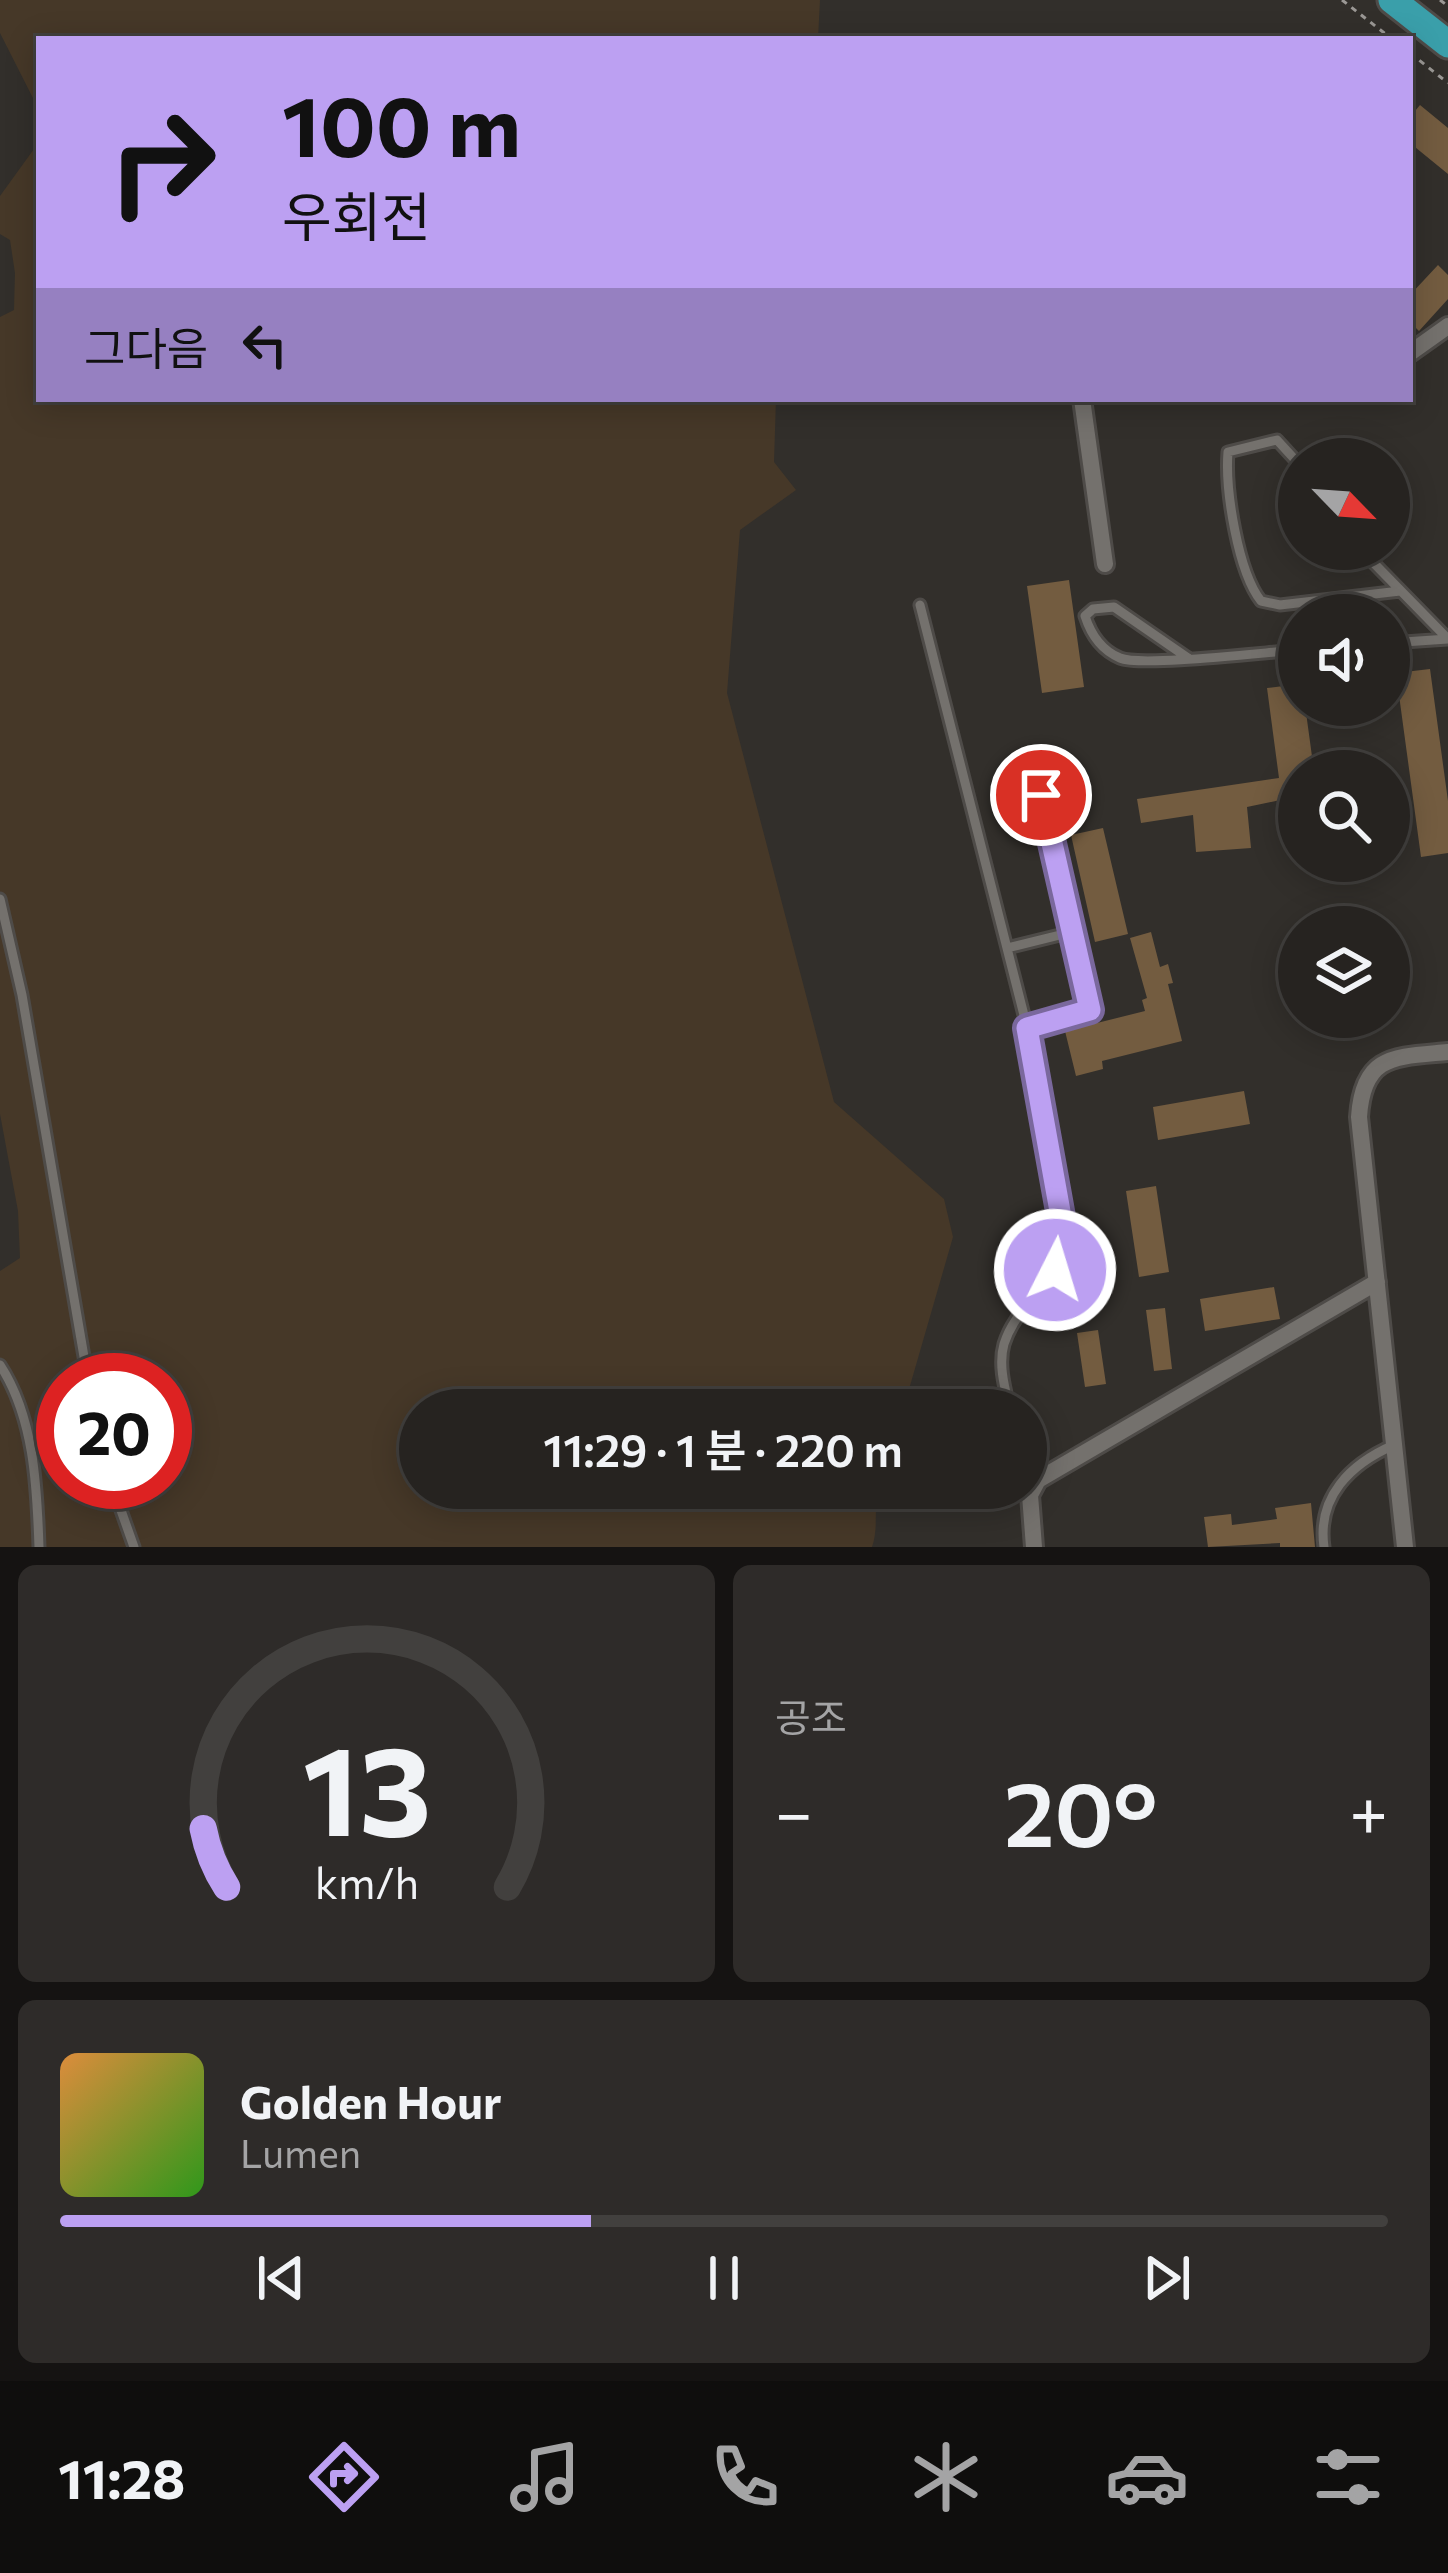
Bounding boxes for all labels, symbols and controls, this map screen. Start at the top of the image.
text: 100 m [282,72,521,174]
icon: right [84,84,240,240]
text: 우회전 [282,182,431,248]
icon: left [232,312,298,378]
text: 그다음 [84,319,208,374]
north arrow [1278,438,1410,570]
map controls [1278,438,1410,1038]
button: sound [1278,594,1410,726]
pin [990,744,1092,846]
button: search [1278,750,1410,882]
icon: arrive [1008,762,1074,828]
button: layers [1278,906,1410,1038]
position arrow [992,1207,1118,1333]
speed limit sign: 20 [36,1353,192,1509]
text: 11:29 · 1 분 · 220 m [543,1421,903,1476]
text: 공조 [775,1692,847,1740]
text: 13 [302,1709,431,1862]
text: 20° [1004,1755,1158,1866]
text: − [775,1770,813,1851]
text: + [1349,1770,1388,1851]
text: km/h [314,1854,419,1907]
text: Golden Hour [240,2073,501,2128]
text: Lumen [240,2128,361,2176]
icon: previous [248,2245,314,2311]
icon: pause [691,2245,757,2311]
icon: next [1134,2245,1200,2311]
icon: directions [302,2435,386,2519]
icon: music [503,2435,587,2519]
icon: phone [703,2435,787,2519]
icon: climate [904,2435,988,2519]
icon: car [1105,2435,1189,2519]
icon: filters [1306,2435,1390,2519]
text: 11:28 [58,2444,185,2510]

